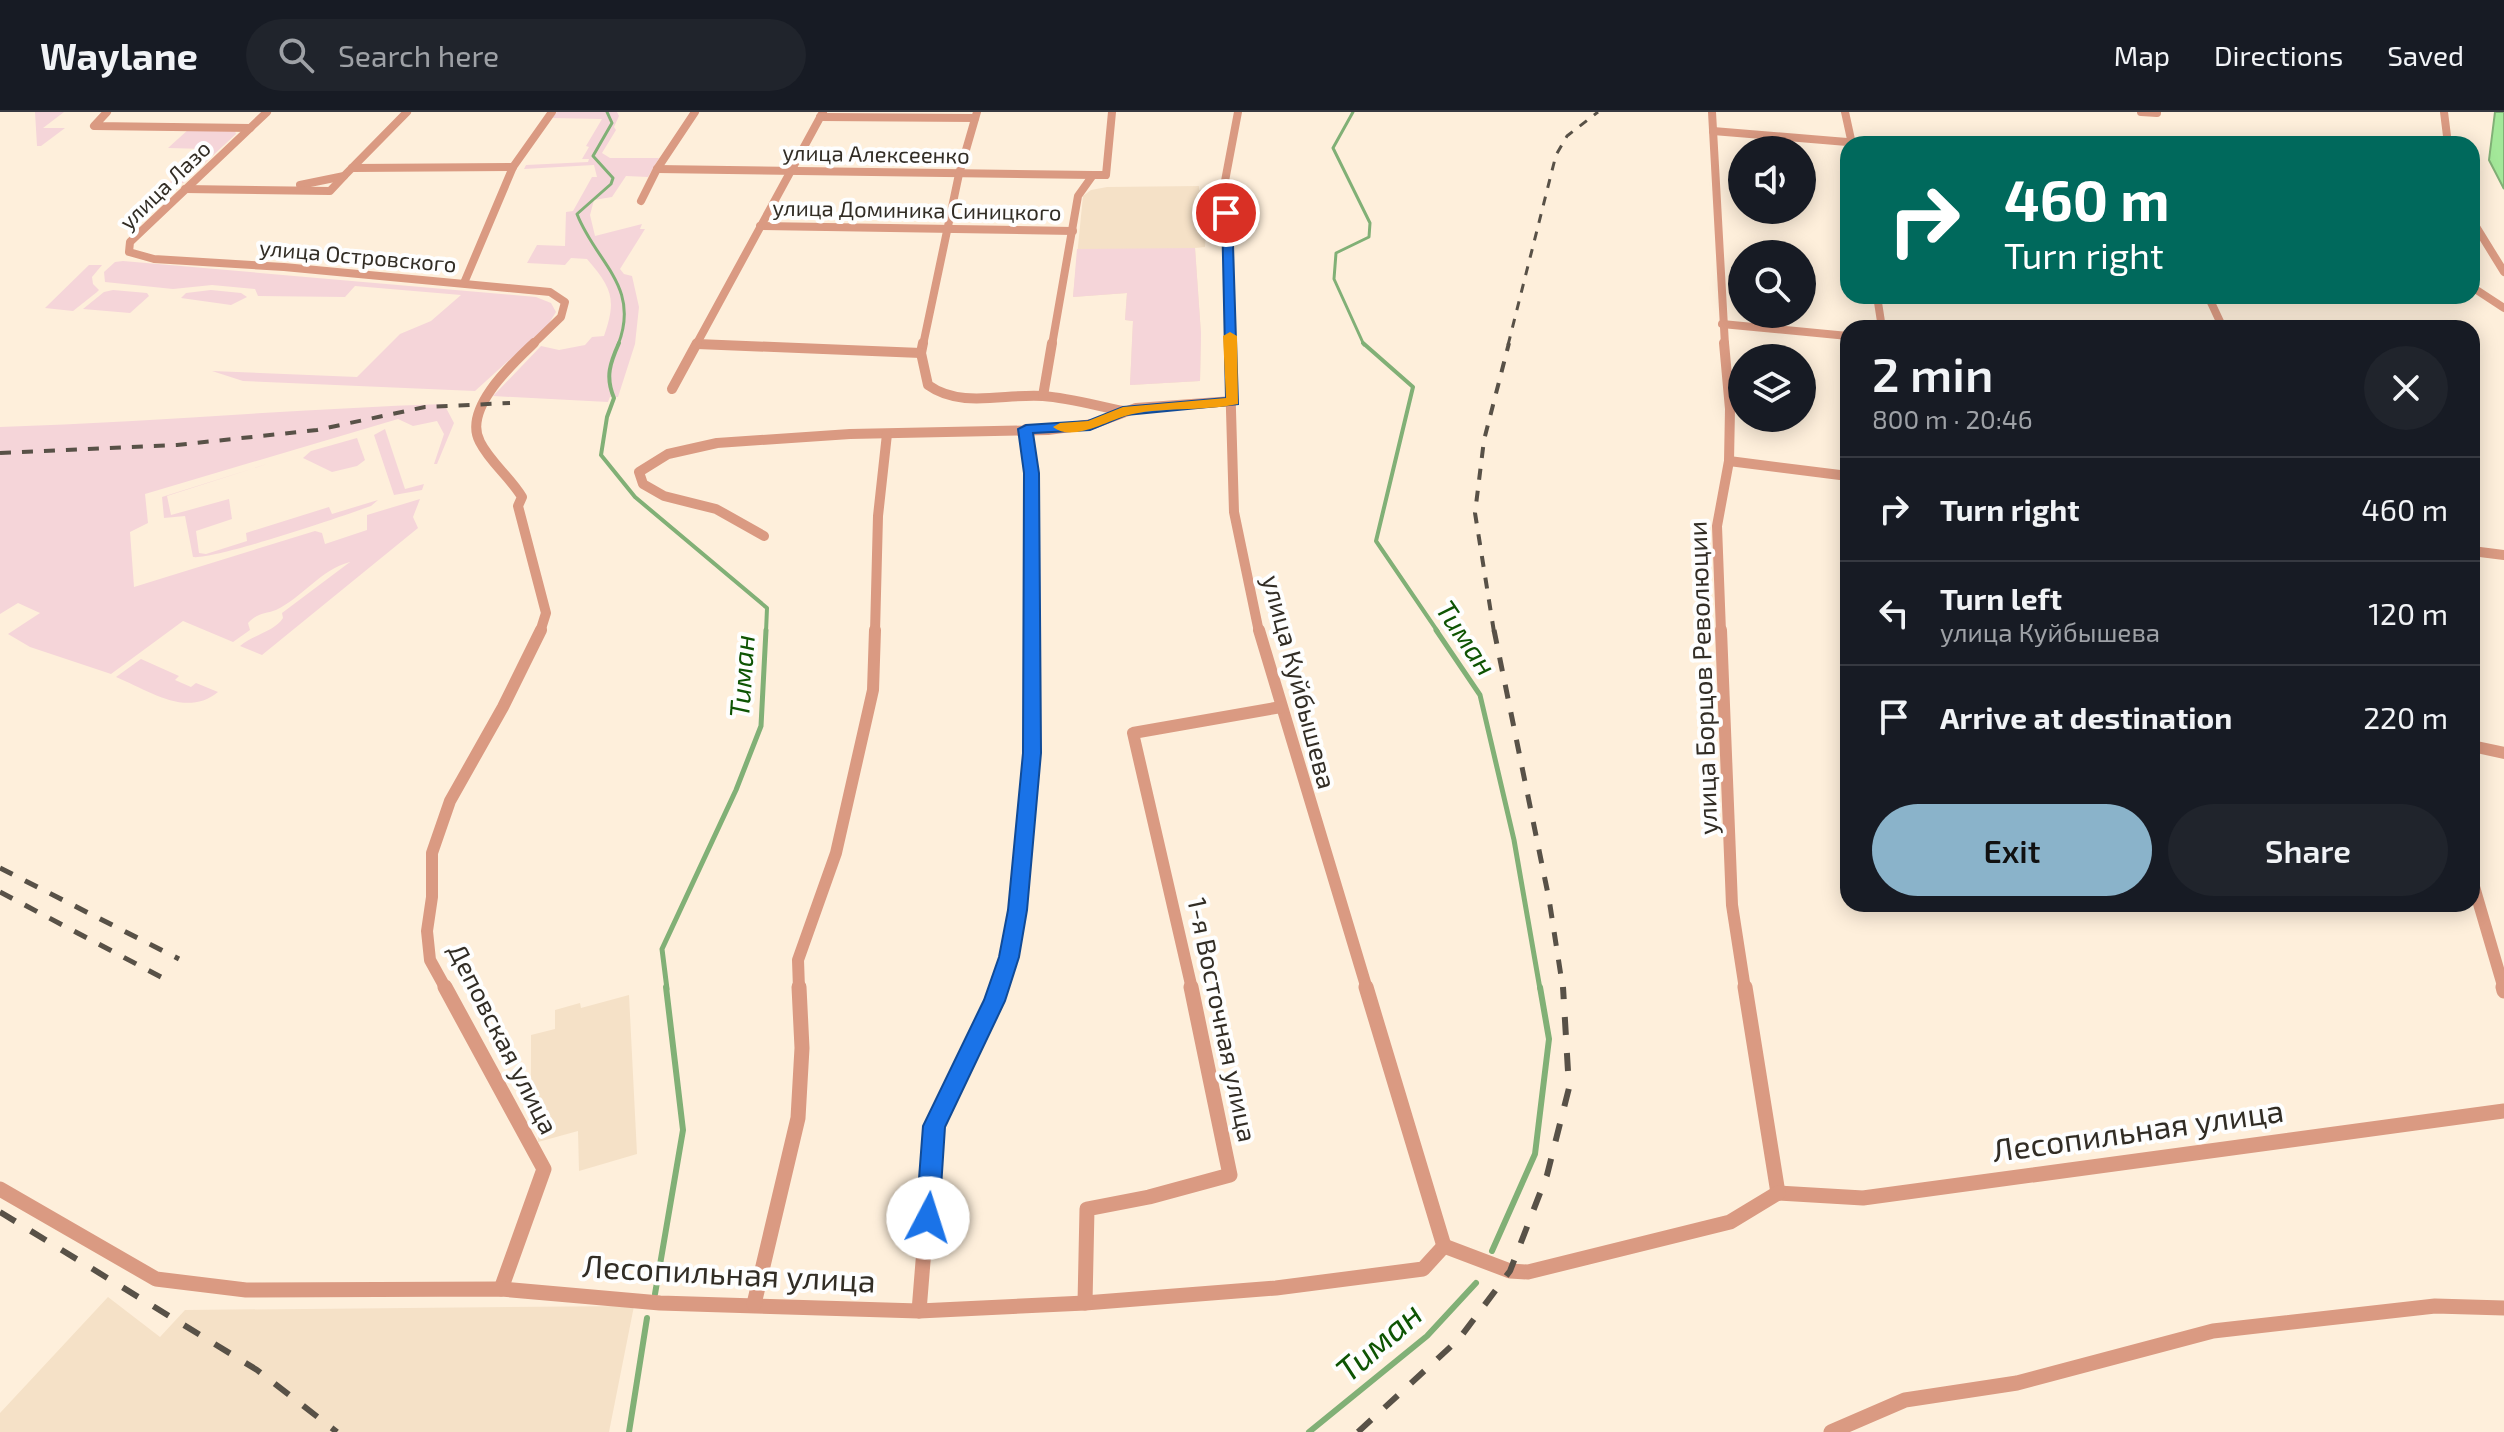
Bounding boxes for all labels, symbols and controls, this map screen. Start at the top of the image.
search box [246,19,806,91]
text: Waylane [40,32,198,78]
icon: search [274,33,318,77]
text: Search here [338,37,499,73]
text: Map [2114,38,2170,72]
text: Directions [2214,38,2343,72]
text: Saved [2387,38,2464,72]
street label: улица Лазо [113,135,216,235]
map controls [1728,136,1816,432]
button: sound [1728,136,1816,224]
street label: улица Алексеенко [782,138,970,169]
text: 460 m [2004,165,2169,232]
icon: right [1872,168,1976,272]
pin [1192,179,1260,247]
icon: arrive [1204,191,1248,235]
street label: улица Доминика Синицкого [772,193,1062,226]
street label: улица Островского [258,233,458,278]
text: Turn right [2004,233,2164,276]
button: search [1728,240,1816,328]
button: layers [1728,344,1816,432]
text: 2 min [1872,344,1993,402]
button: close [2364,346,2448,430]
text: 800 m · 20:46 [1872,403,2033,434]
icon: right [1872,487,1916,531]
text: Turn right [1940,491,2080,527]
text: 460 m [2361,491,2448,527]
street label: улица Борцов Революции [1681,521,1723,835]
street label: улица Куйбышева [1256,571,1344,792]
text: Turn left [1940,580,2062,616]
icon: left [1872,591,1916,635]
water label: Тиман [1429,593,1504,681]
text: 120 m [2368,595,2448,631]
text: улица Куйбышева [1940,616,2160,647]
water label: Тиман [721,633,761,719]
icon: arrive [1872,695,1916,739]
text: Arrive at destination [1940,699,2232,735]
text: 220 m [2363,699,2448,735]
button: Exit [1872,804,2152,896]
button: Share [2168,804,2448,896]
street label: 1-я Восточная улица [1181,895,1265,1145]
street label: Деповская улица [442,938,566,1139]
street label: Лесопильная улица [1990,1090,2286,1169]
position arrow [886,1176,970,1260]
street label: Лесопильная улица [581,1245,877,1300]
water label: Тиман [1326,1292,1430,1389]

